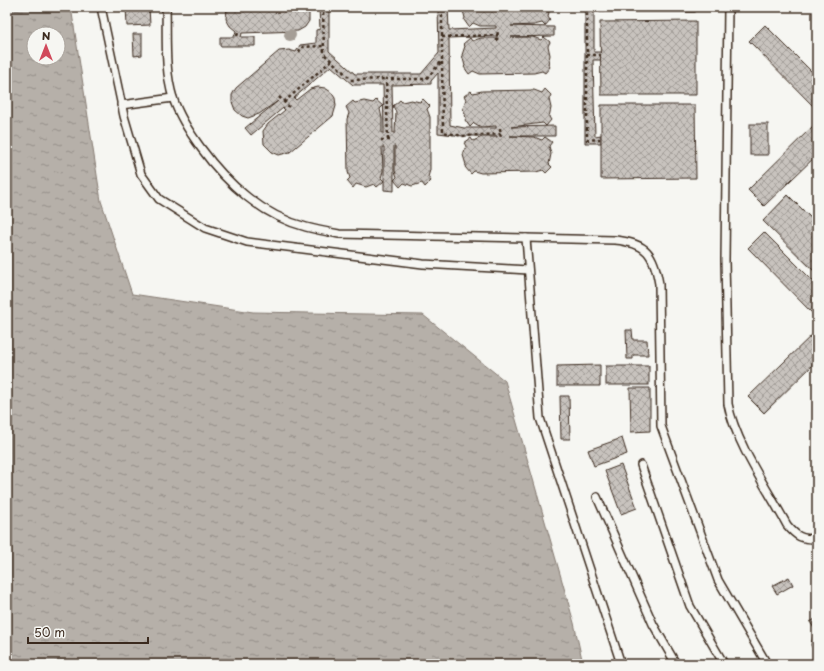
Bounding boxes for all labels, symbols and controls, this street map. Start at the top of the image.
north arrow [26,26,66,66]
text: N [42,27,51,44]
scale bar [28,619,148,645]
text: 50 m [34,623,65,641]

